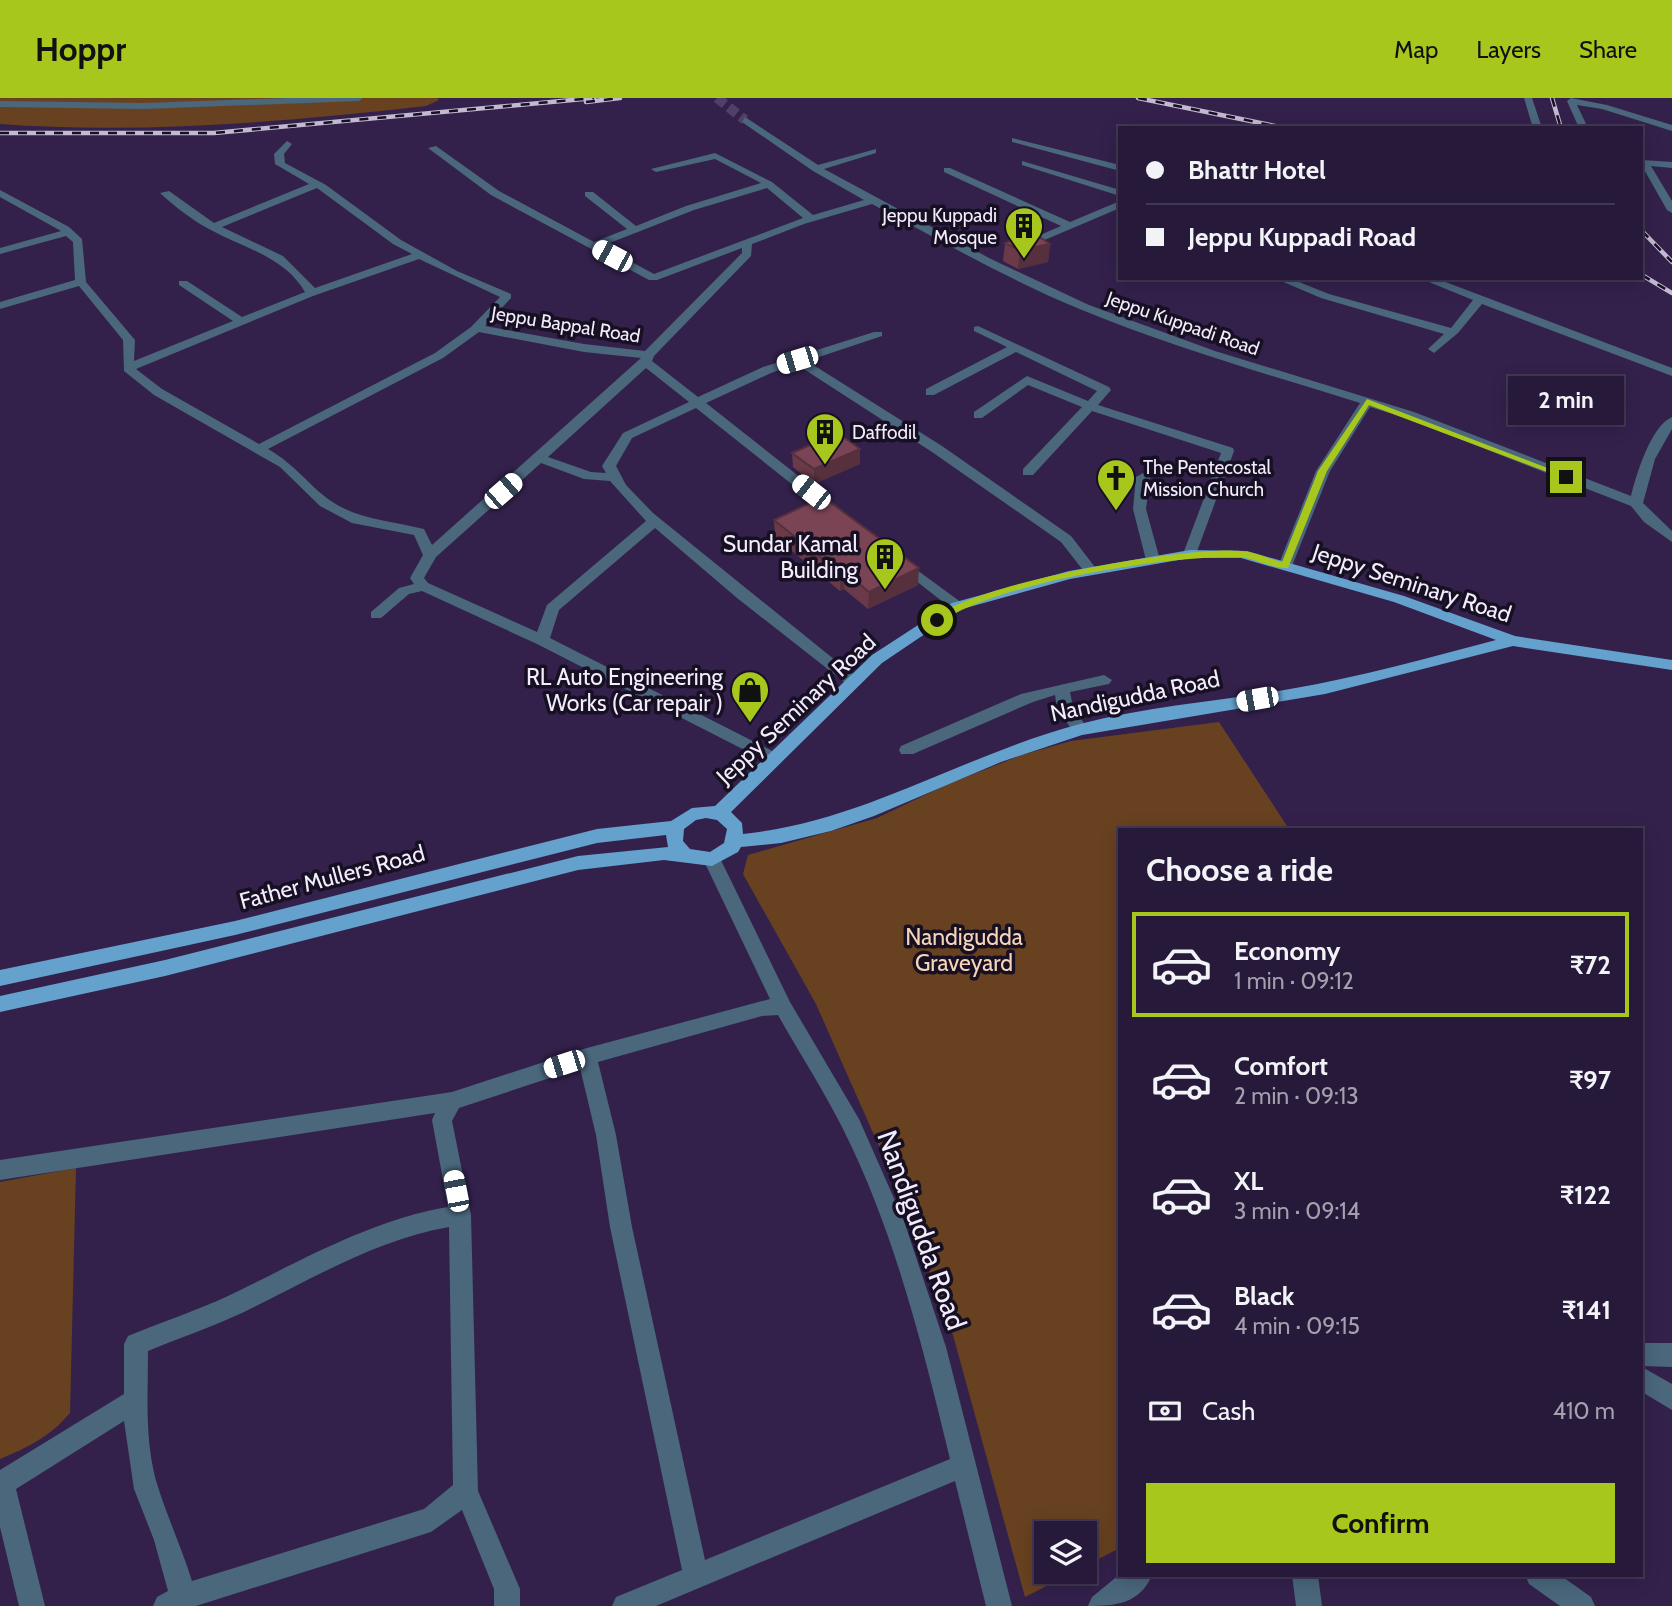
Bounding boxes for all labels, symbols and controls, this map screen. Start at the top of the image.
text: Hoppr [35,29,126,69]
text: Map [1394,35,1438,64]
text: Layers [1476,35,1541,64]
text: Share [1579,35,1637,64]
text: Bhattr Hotel [1188,154,1326,186]
place label: Jeppu Kuppadi Mosque [881,204,997,249]
building icon: Jeppu Kuppadi Mosque [1003,205,1045,260]
text: Jeppu Kuppadi Road [1188,221,1416,253]
car [589,237,636,275]
street label: Jeppu Kuppadi Road [1102,286,1262,360]
street label: Jeppu Bappal Road [489,301,642,348]
car [774,344,821,376]
callout: 2 min [1508,376,1624,424]
text: 2 min [1538,386,1594,414]
building icon: Daffodil [804,411,846,466]
place label: Daffodil [852,421,917,444]
place label: The Pentecostal Mission Church [1143,456,1272,501]
church icon: The Pentecostal Mission Church [1095,457,1137,512]
route end [1550,461,1582,493]
car [481,469,526,513]
car [788,471,835,513]
place label: Sundar Kamal Building [723,530,859,584]
building icon: Sundar Kamal Building [864,536,906,591]
street label: Jeppy Seminary Road [1308,537,1515,628]
route start [921,604,953,636]
street label: Jeppy Seminary Road [710,628,881,791]
place label: RL Auto Engineering Works (Car repair ) [526,663,724,717]
street label: Nandigudda Road [1048,664,1222,728]
shop icon: RL Auto Engineering Works (Car repair ) [729,669,771,724]
car [1235,685,1280,713]
street label: Father Mullers Road [236,839,428,915]
text: Choose a ride [1146,850,1333,889]
park label: Nandigudda Graveyard [905,923,1023,977]
icon: car [1150,933,1213,996]
text: Economy [1234,935,1340,967]
text: ₹72 [1570,949,1611,981]
text: 1 min · 09:12 [1234,967,1354,995]
car [541,1048,588,1080]
icon: car [1150,1048,1213,1111]
text: Comfort [1234,1050,1328,1082]
text: ₹97 [1569,1064,1611,1096]
text: 2 min · 09:13 [1234,1082,1359,1110]
street label: Nandigudda Road [870,1125,974,1335]
icon: car [1150,1163,1213,1226]
text: XL [1234,1165,1263,1197]
car [442,1168,471,1214]
text: ₹122 [1560,1179,1611,1211]
text: 3 min · 09:14 [1234,1197,1360,1225]
icon: car [1150,1278,1213,1341]
text: Black [1234,1280,1294,1312]
text: ₹141 [1562,1294,1611,1326]
text: 4 min · 09:15 [1234,1312,1360,1340]
icon: cash [1146,1392,1184,1430]
text: Cash [1202,1395,1255,1427]
text: 410 m [1553,1397,1615,1425]
button: Confirm [1146,1483,1615,1563]
map controls [1034,1521,1097,1584]
button: layers [1034,1521,1097,1584]

